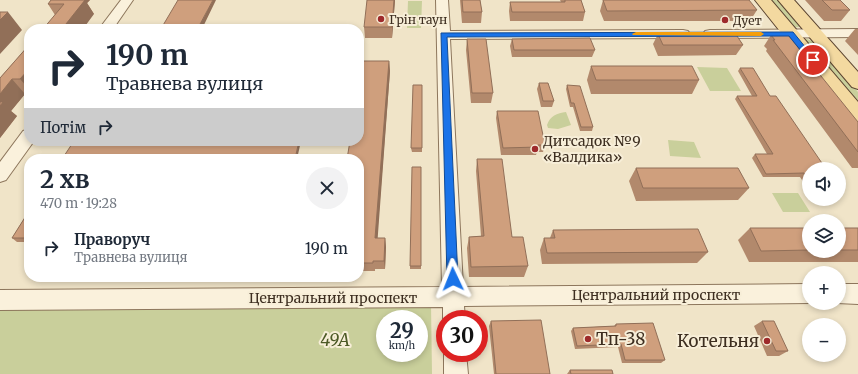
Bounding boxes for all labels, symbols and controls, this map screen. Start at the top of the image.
place label: Грін таун [389,12,447,27]
place label: Дует [733,13,762,28]
marker: Грін таун [376,14,386,24]
marker: Дует [720,15,730,25]
text: 190 m [106,37,188,73]
icon: right [40,40,92,92]
pin [796,43,830,77]
icon: arrive [802,49,824,71]
text: Травнева вулиця [106,72,263,95]
icon: right [94,116,116,138]
text: Потім [40,118,86,137]
place label: Дитсадок №9 «Валдика» [543,132,641,166]
marker: Дитсадок №9 «Валдика» [530,144,540,154]
map controls [802,162,846,362]
button: sound [802,162,846,206]
text: 2 хв [40,164,89,195]
button: close [306,167,348,209]
text: 470 m · 19:28 [40,195,117,212]
button: layers [802,214,846,258]
text: Праворуч [74,230,150,249]
icon: right [40,237,62,259]
text: 190 m [305,239,348,258]
text: Травнева вулиця [74,249,187,266]
position arrow [432,258,474,300]
button: + [802,266,846,310]
street label: Центральний проспект [572,286,741,304]
street label: Центральний проспект [249,289,418,307]
speed limit sign: 30 [436,310,488,362]
text: 29 [390,318,414,343]
button: − [802,318,846,362]
place label: Тп-38 [596,328,645,350]
park label: 49А [320,329,351,351]
place label: Котельня [677,330,759,352]
marker: Тп-38 [583,334,593,344]
marker: Котельня [762,336,772,346]
text: km/h [389,339,415,352]

